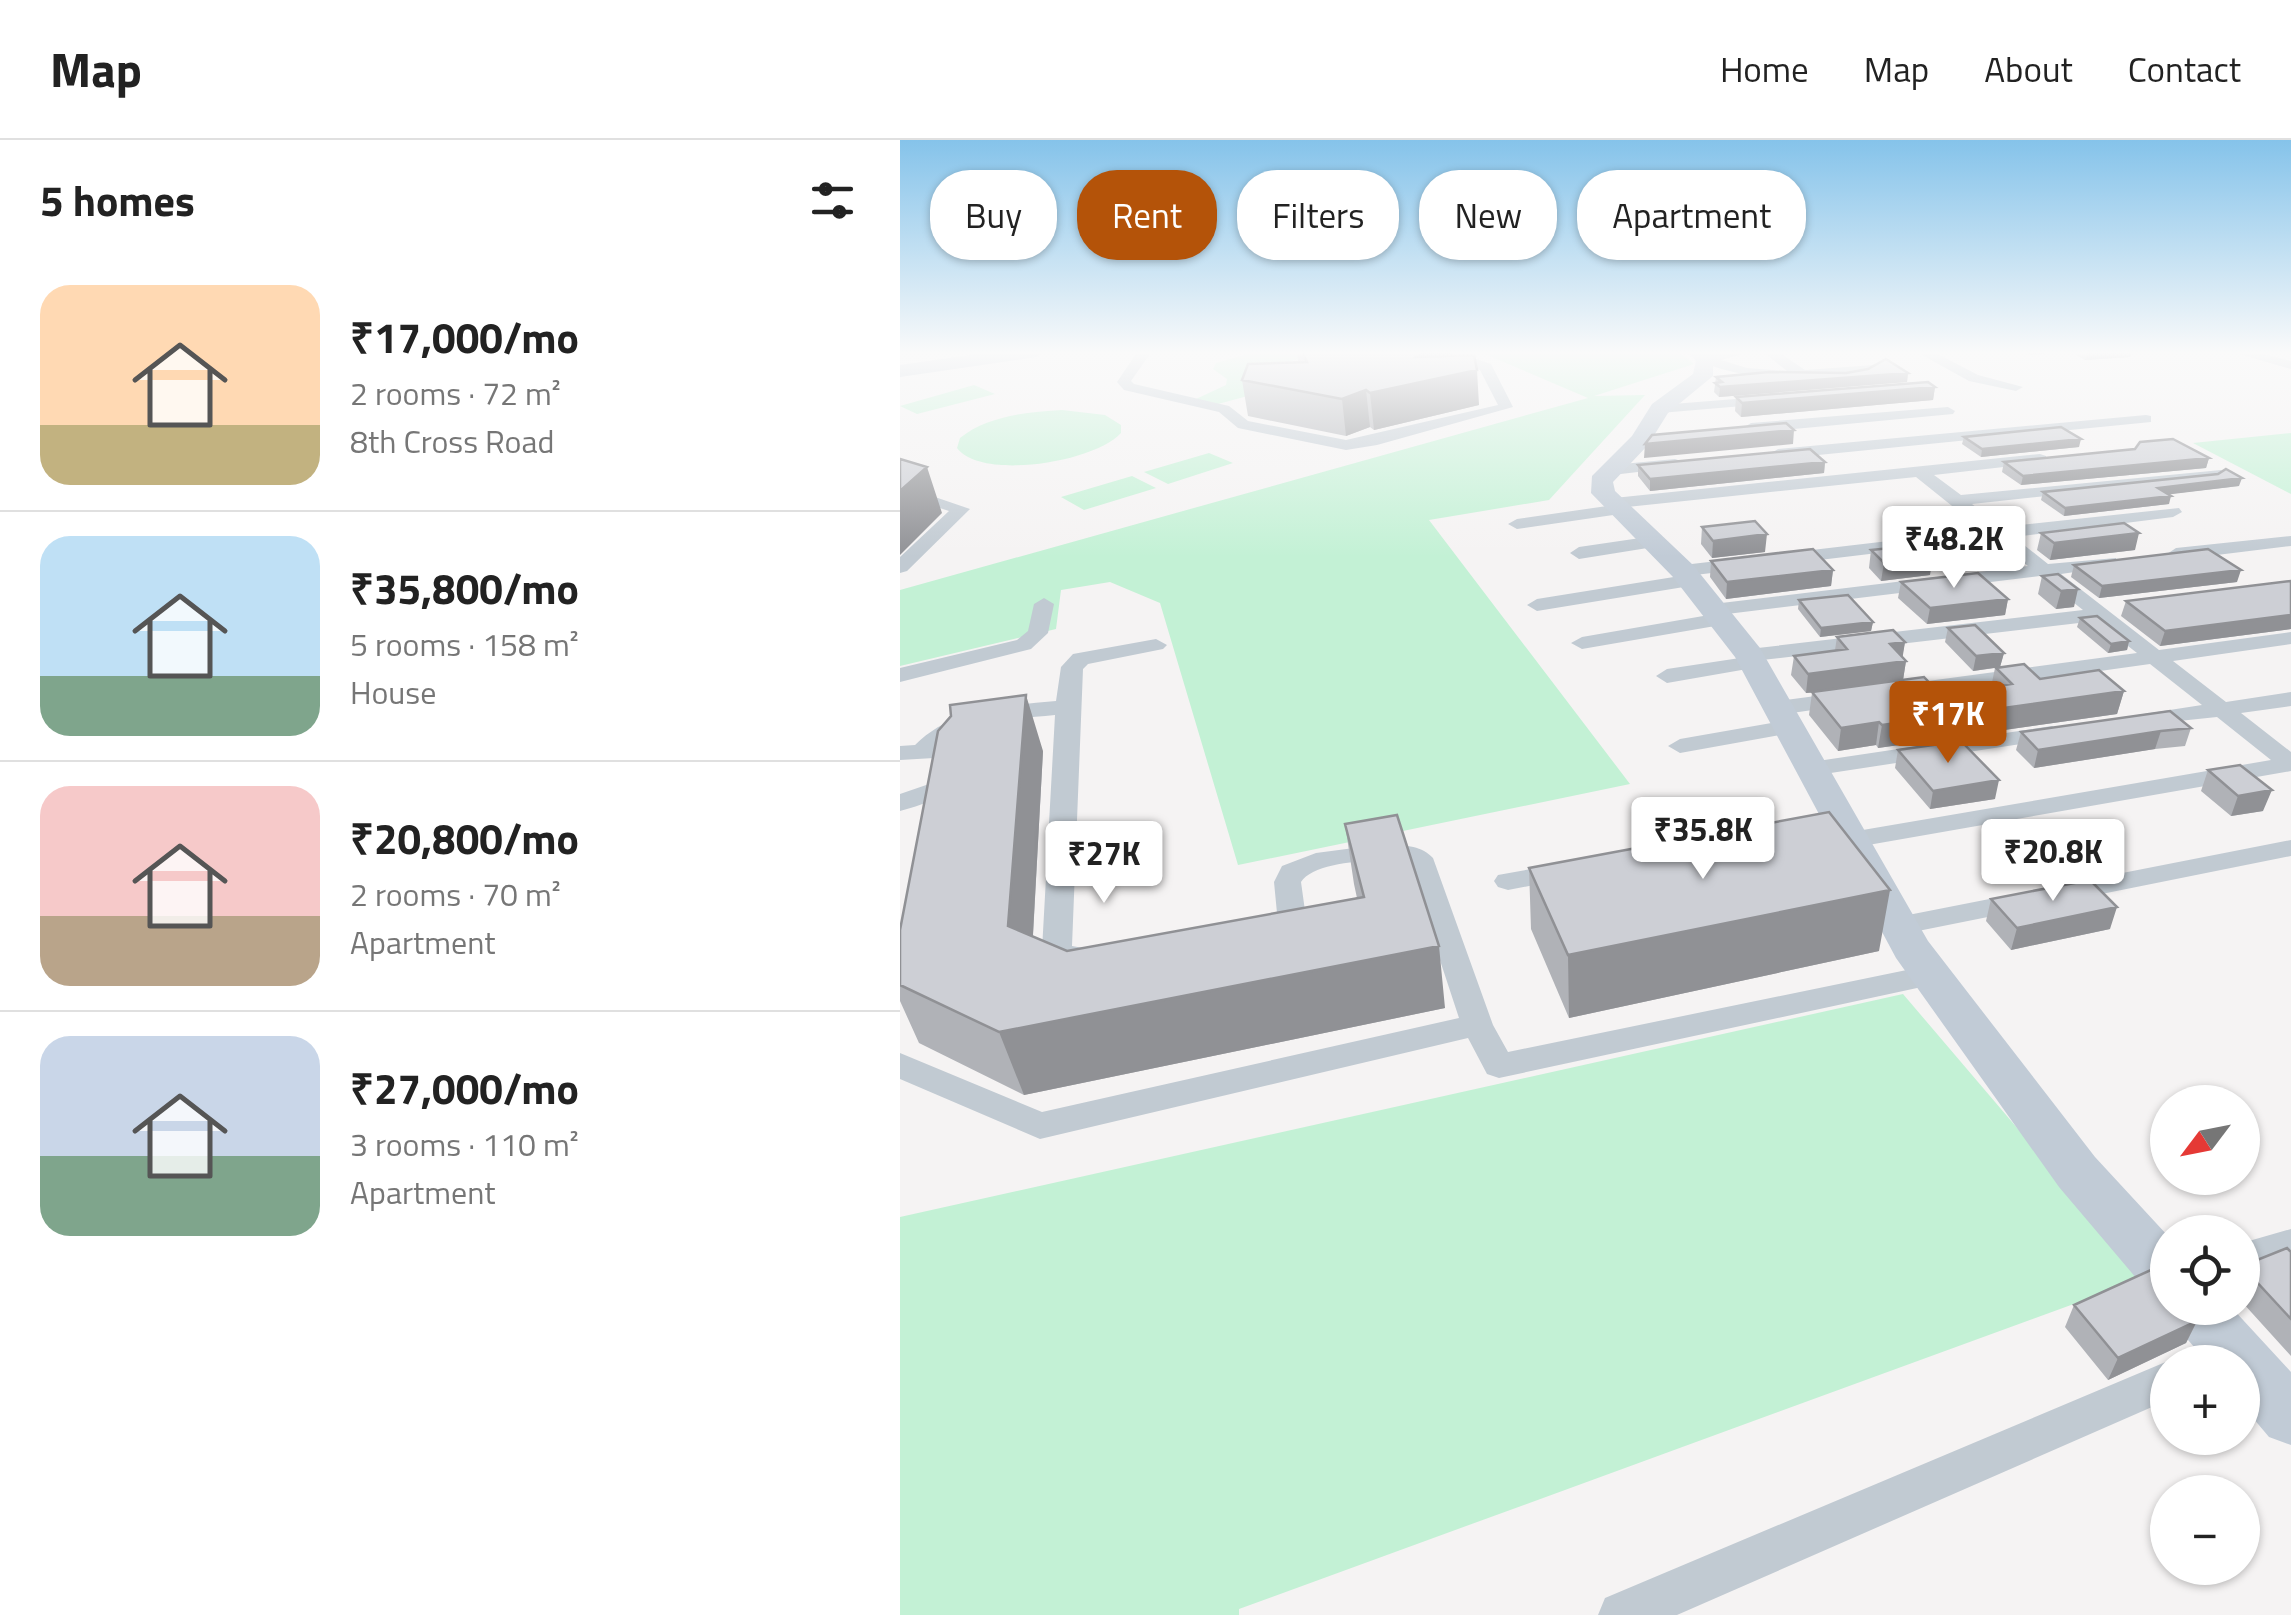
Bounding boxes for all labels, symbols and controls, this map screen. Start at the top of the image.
text: Map [50,33,142,106]
text: Home [1720,42,1809,96]
text: Map [1864,42,1929,96]
text: About [1984,42,2073,96]
text: Contact [2128,42,2241,96]
text: 5 homes [40,168,195,232]
chip: Buy [930,170,1057,260]
chip: Rent [1077,170,1217,260]
chip: Filters [1237,170,1399,260]
chip: New [1419,170,1557,260]
chip: Apartment [1577,170,1806,260]
icon: filters [805,173,860,228]
text: ₹17,000/mo [350,305,579,369]
icon: home [120,325,240,445]
text: 2 rooms · 72 m² [350,369,561,417]
text: 8th Cross Road [350,417,554,465]
pin: ₹48.2K [1873,506,2035,591]
text: ₹48.2K [1904,514,2004,562]
text: ₹35,800/mo [350,556,579,620]
icon: home [120,576,240,696]
text: 5 rooms · 158 m² [350,620,579,668]
text: House [350,668,436,716]
pin: ₹17K [1889,681,2007,766]
text: ₹17K [1911,689,1985,737]
pin: ₹35.8K [1622,797,1784,882]
text: ₹35.8K [1653,805,1753,853]
text: ₹20,800/mo [350,806,579,870]
pin: ₹20.8K [1972,819,2134,904]
pin: ₹27K [1045,821,1163,906]
icon: home [120,826,240,946]
text: ₹20.8K [2003,827,2103,875]
text: ₹27K [1067,829,1141,877]
text: 2 rooms · 70 m² [350,870,561,918]
text: Apartment [350,918,496,966]
text: ₹27,000/mo [350,1056,579,1120]
icon: home [120,1076,240,1196]
north arrow [2150,1085,2260,1195]
map controls [2150,1085,2260,1585]
text: 3 rooms · 110 m² [350,1120,579,1168]
text: Apartment [350,1168,496,1216]
button: locate [2150,1215,2260,1325]
button: + [2150,1345,2260,1455]
button: − [2150,1475,2260,1585]

